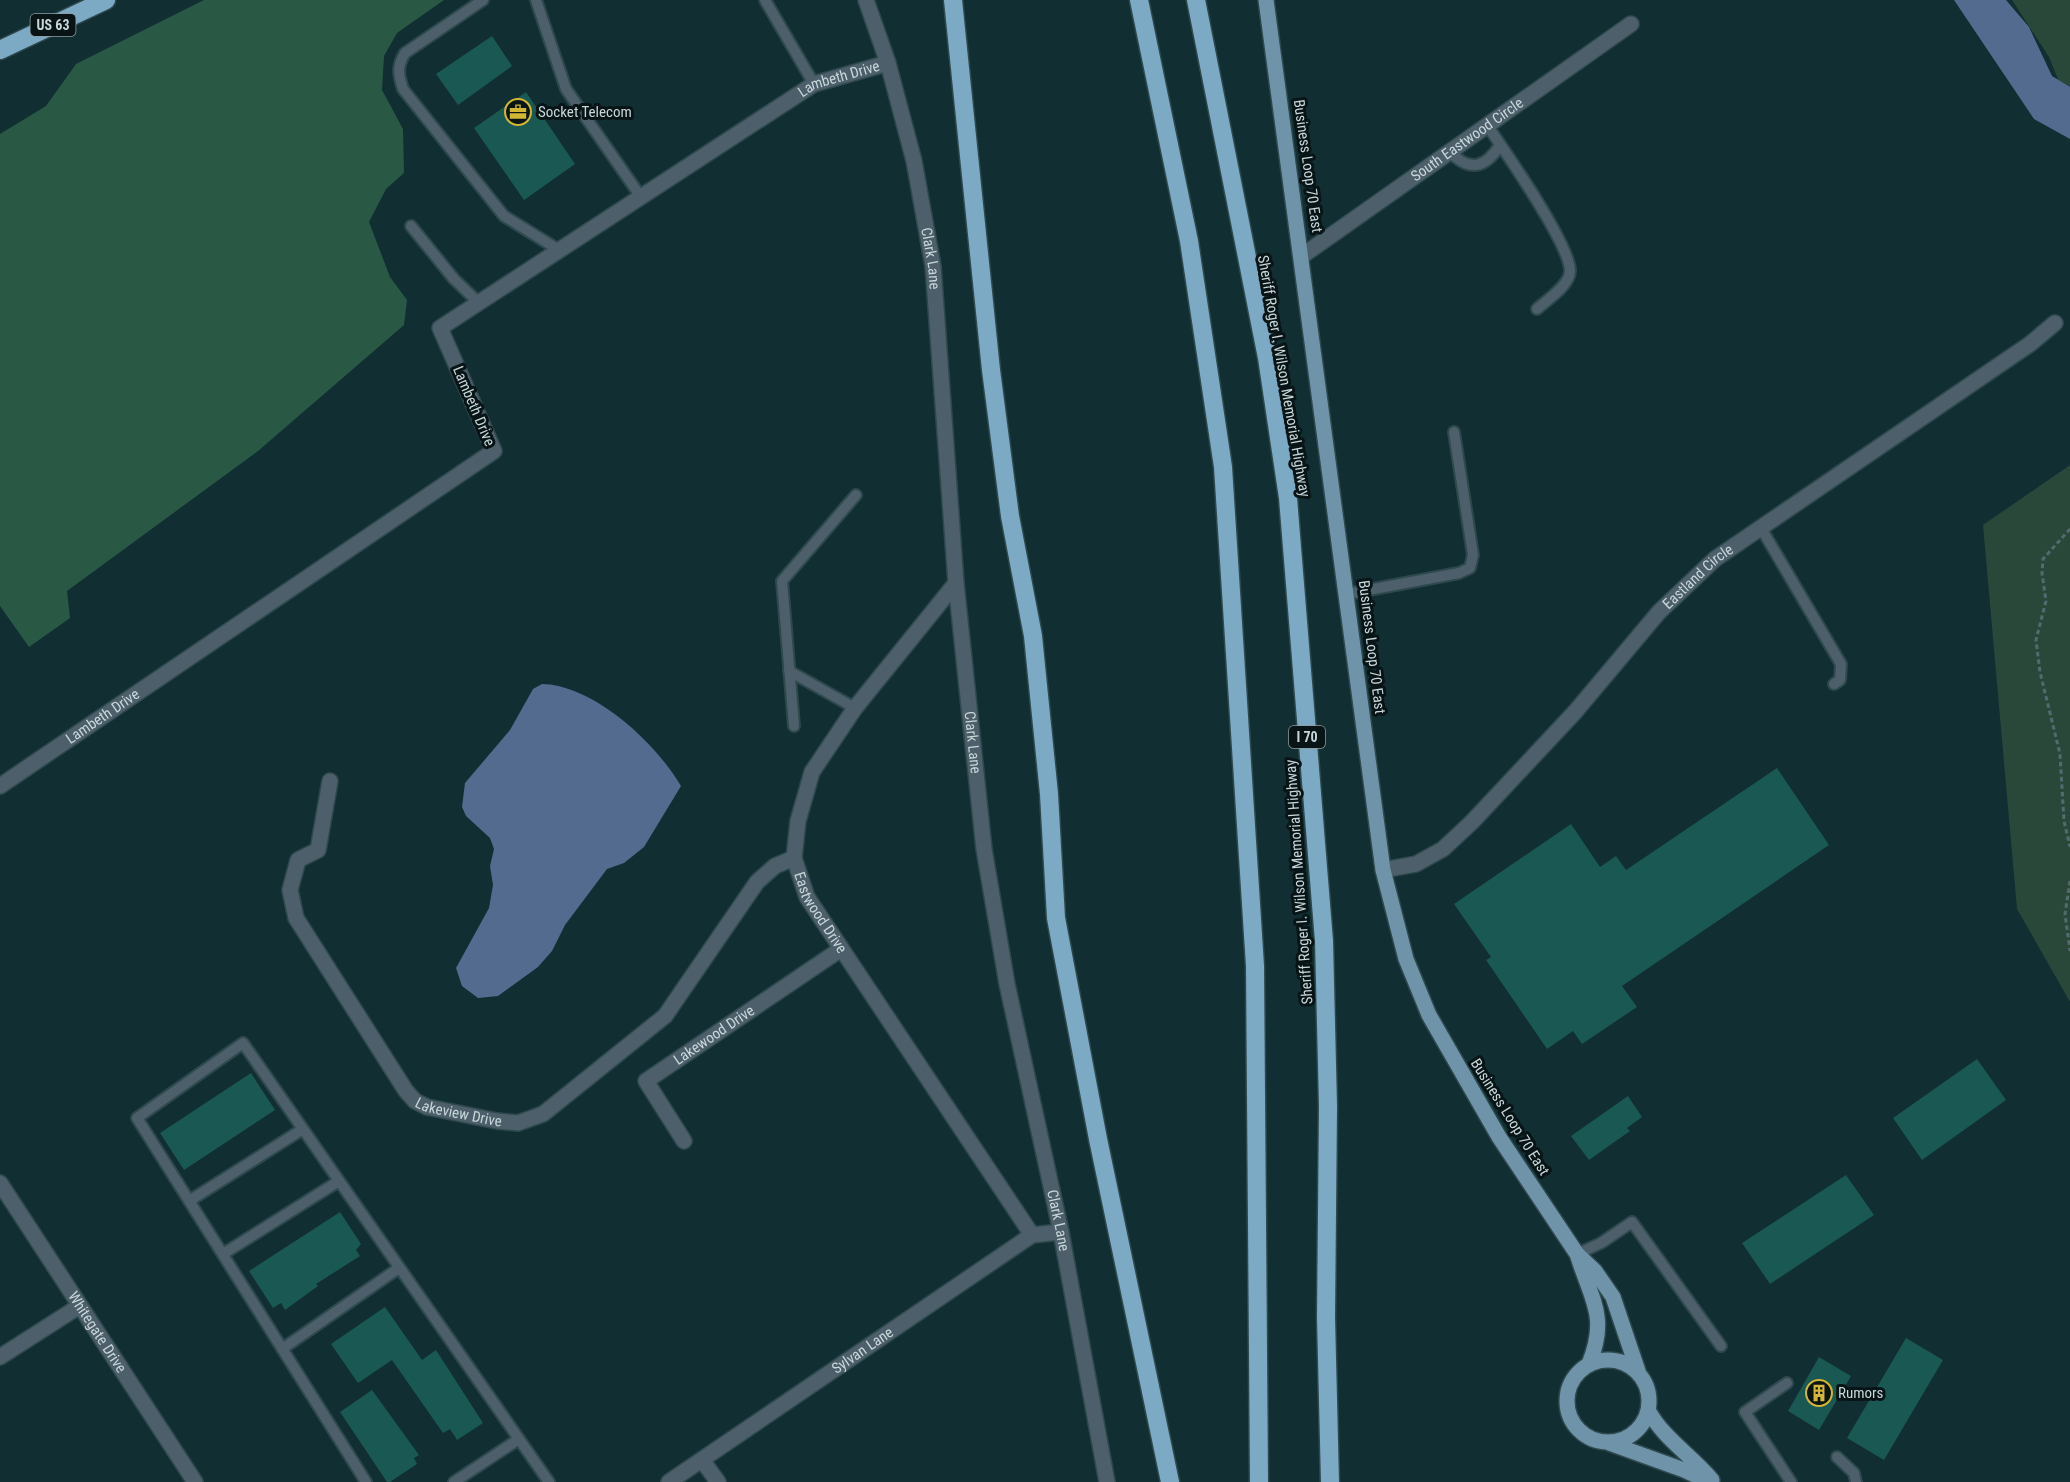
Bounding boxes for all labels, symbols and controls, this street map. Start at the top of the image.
road number: US 63 [31,14,76,36]
street label: Lambeth Drive [795,57,882,101]
street label: South Eastwood Circle [1407,94,1527,185]
office icon: Socket Telecom [503,97,533,127]
street label: Business Loop 70 East [1290,98,1326,234]
place label: Socket Telecom [538,103,632,121]
street label: Clark Lane [917,226,944,290]
street label: Sheriff Roger I. Wilson Memorial Highway [1254,254,1314,498]
street label: Lambeth Drive [449,363,499,449]
street label: Eastland Circle [1659,540,1736,613]
street label: Business Loop 70 East [1355,579,1389,715]
street label: Lambeth Drive [62,685,143,748]
street label: Clark Lane [961,710,985,775]
road number: I 70 [1289,726,1325,748]
street label: Sheriff Roger I. Wilson Memorial Highway [1281,759,1317,1005]
street label: Eastwood Drive [790,870,851,957]
street label: Lakewood Drive [670,1001,758,1069]
street label: Business Loop 70 East [1467,1055,1553,1179]
street label: Lakeview Drive [412,1094,502,1130]
street label: Clark Lane [1043,1188,1073,1253]
street label: Whitegate Drive [64,1288,130,1376]
street label: Sylvan Lane [828,1323,897,1378]
building icon: Rumors [1804,1378,1834,1408]
place label: Rumors [1838,1384,1884,1402]

